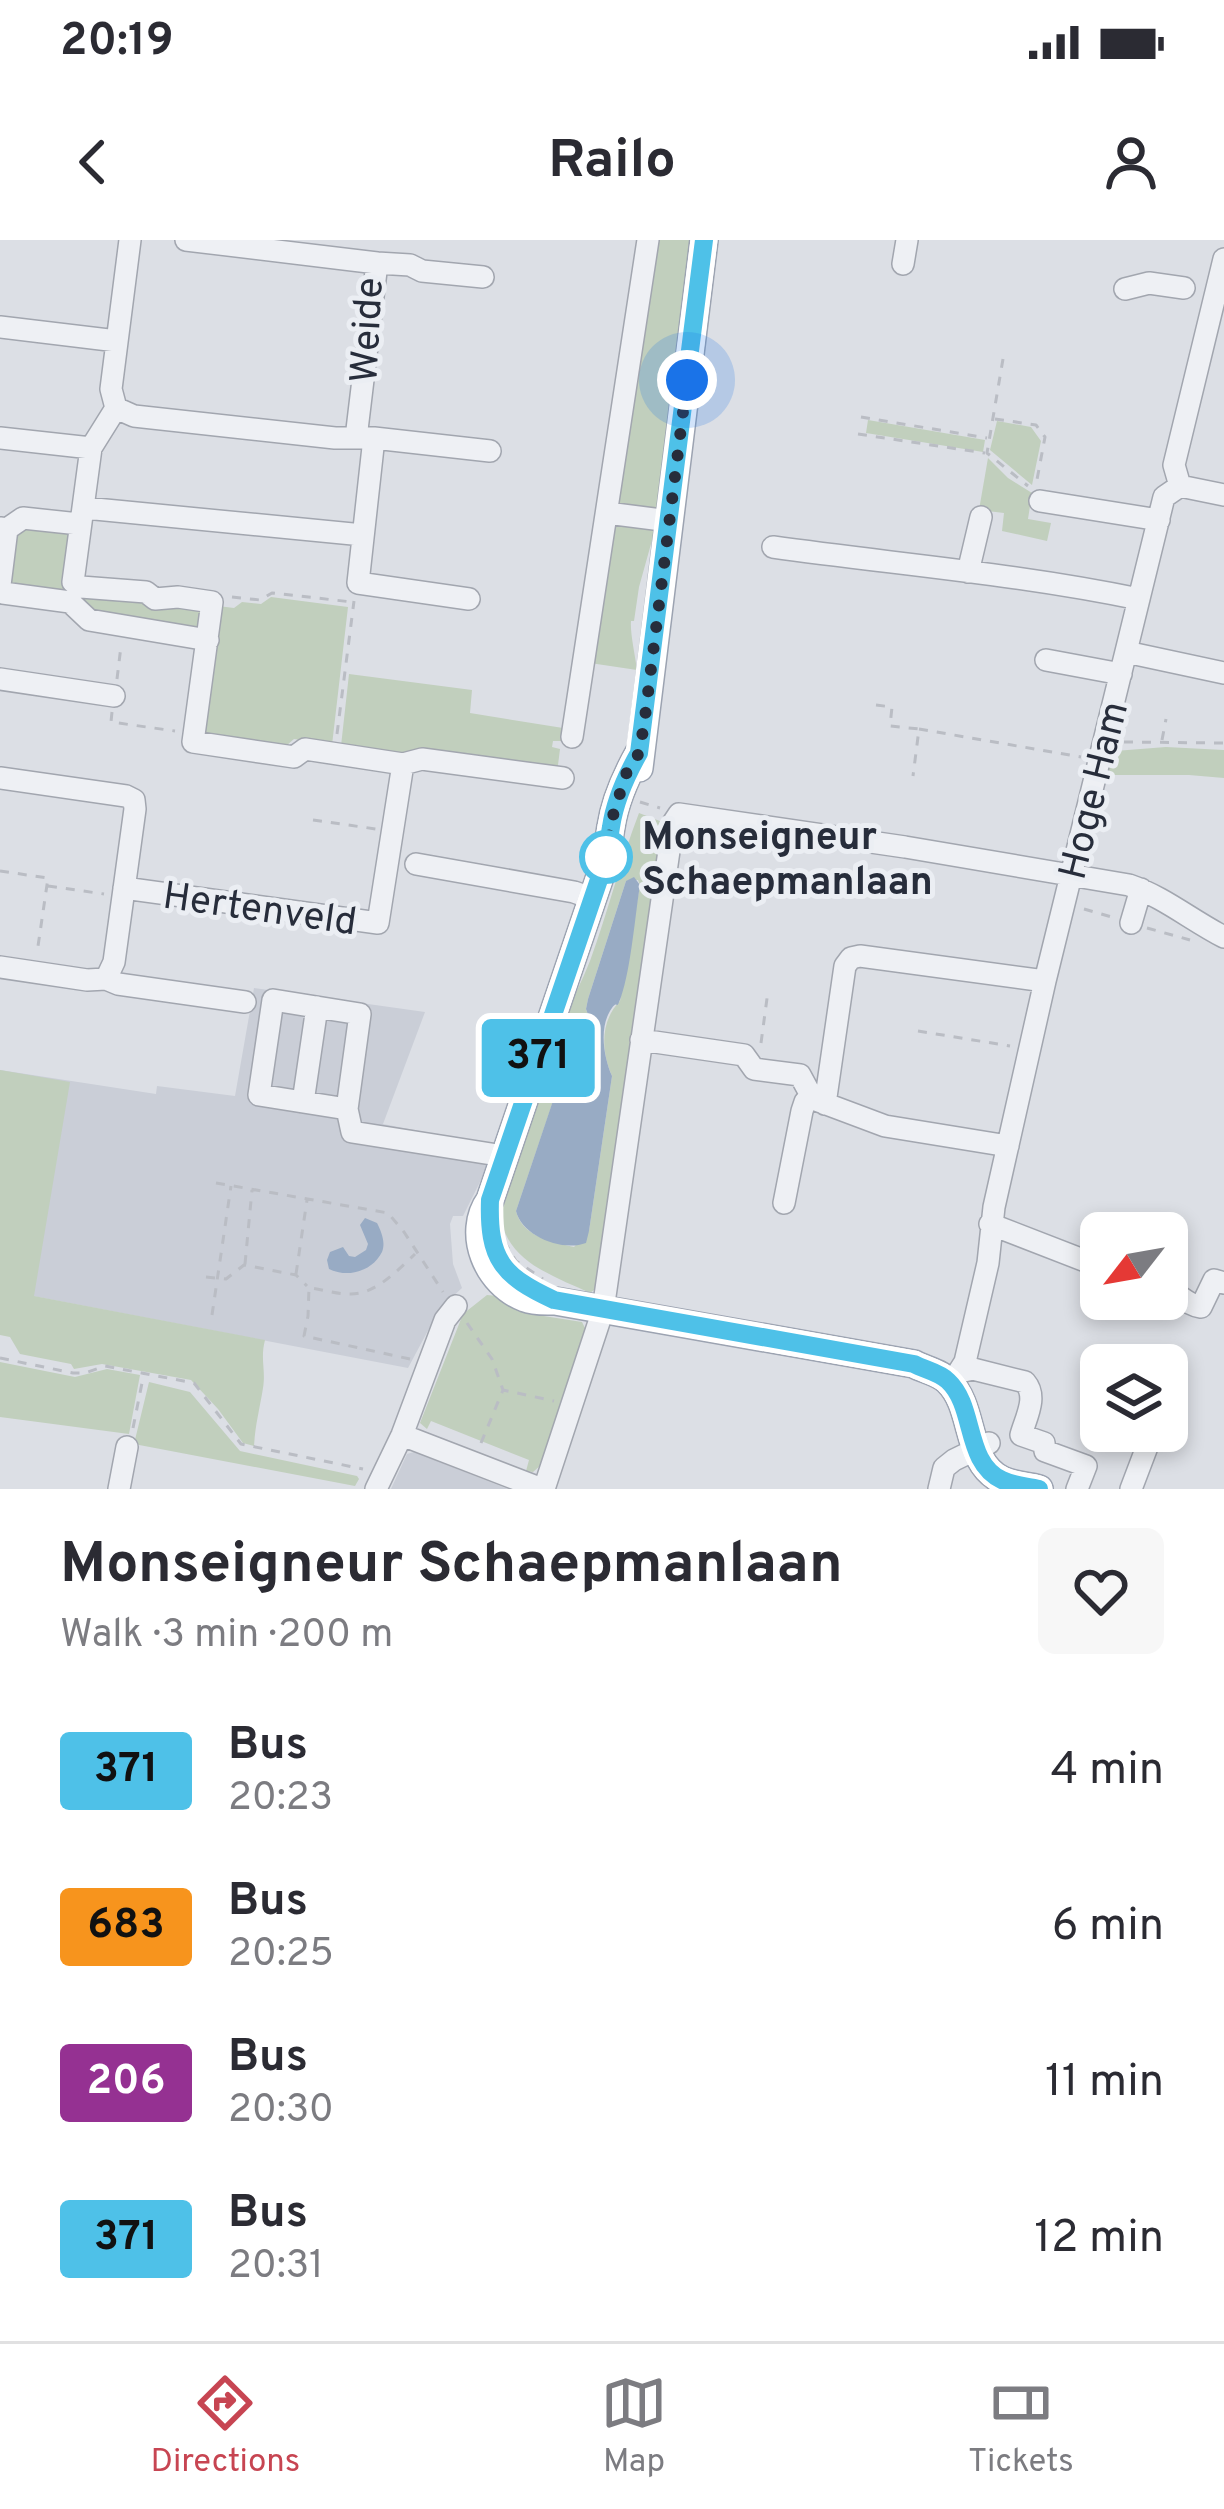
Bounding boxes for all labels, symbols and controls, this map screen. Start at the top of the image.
text: 20:19 [60,14,174,71]
text: Railo [548,128,676,197]
icon: back [60,129,126,195]
icon: person [1098,129,1164,195]
street label: Weide [342,276,397,384]
your location [657,350,717,410]
street label: Hoge Ham [1051,697,1142,885]
place label: Monseigneur Schaepmanlaan [642,815,933,909]
marker: Monseigneur Schaepmanlaan [581,832,631,882]
street label: Hertenveld [159,874,359,949]
line badge: 371 [469,1019,607,1097]
text: 371 [506,1031,570,1084]
north arrow [1080,1212,1188,1320]
map controls [1080,1212,1188,1452]
button: layers [1080,1344,1188,1452]
button: heart [1038,1528,1164,1654]
text: Monseigneur Schaepmanlaan [60,1531,843,1603]
text: Walk · 3 min · 200 m [60,1612,393,1661]
text: Bus [228,1718,308,1775]
text: 4 min [1051,1743,1164,1800]
text: 371 [94,1744,158,1797]
text: 20:23 [228,1775,333,1824]
text: Bus [228,1874,308,1931]
text: 6 min [1052,1899,1164,1956]
text: 683 [87,1900,165,1953]
text: 20:25 [228,1931,334,1980]
text: Bus [228,2030,308,2087]
text: 11 min [1045,2055,1164,2112]
text: 206 [86,2056,166,2109]
text: 20:30 [228,2087,334,2136]
text: Bus [228,2186,308,2243]
text: 12 min [1034,2211,1164,2268]
text: 371 [94,2212,158,2265]
text: 20:31 [228,2243,324,2292]
tab: Directions [150,2370,300,2484]
tab: Map [601,2370,667,2484]
tab: Tickets [968,2370,1074,2484]

